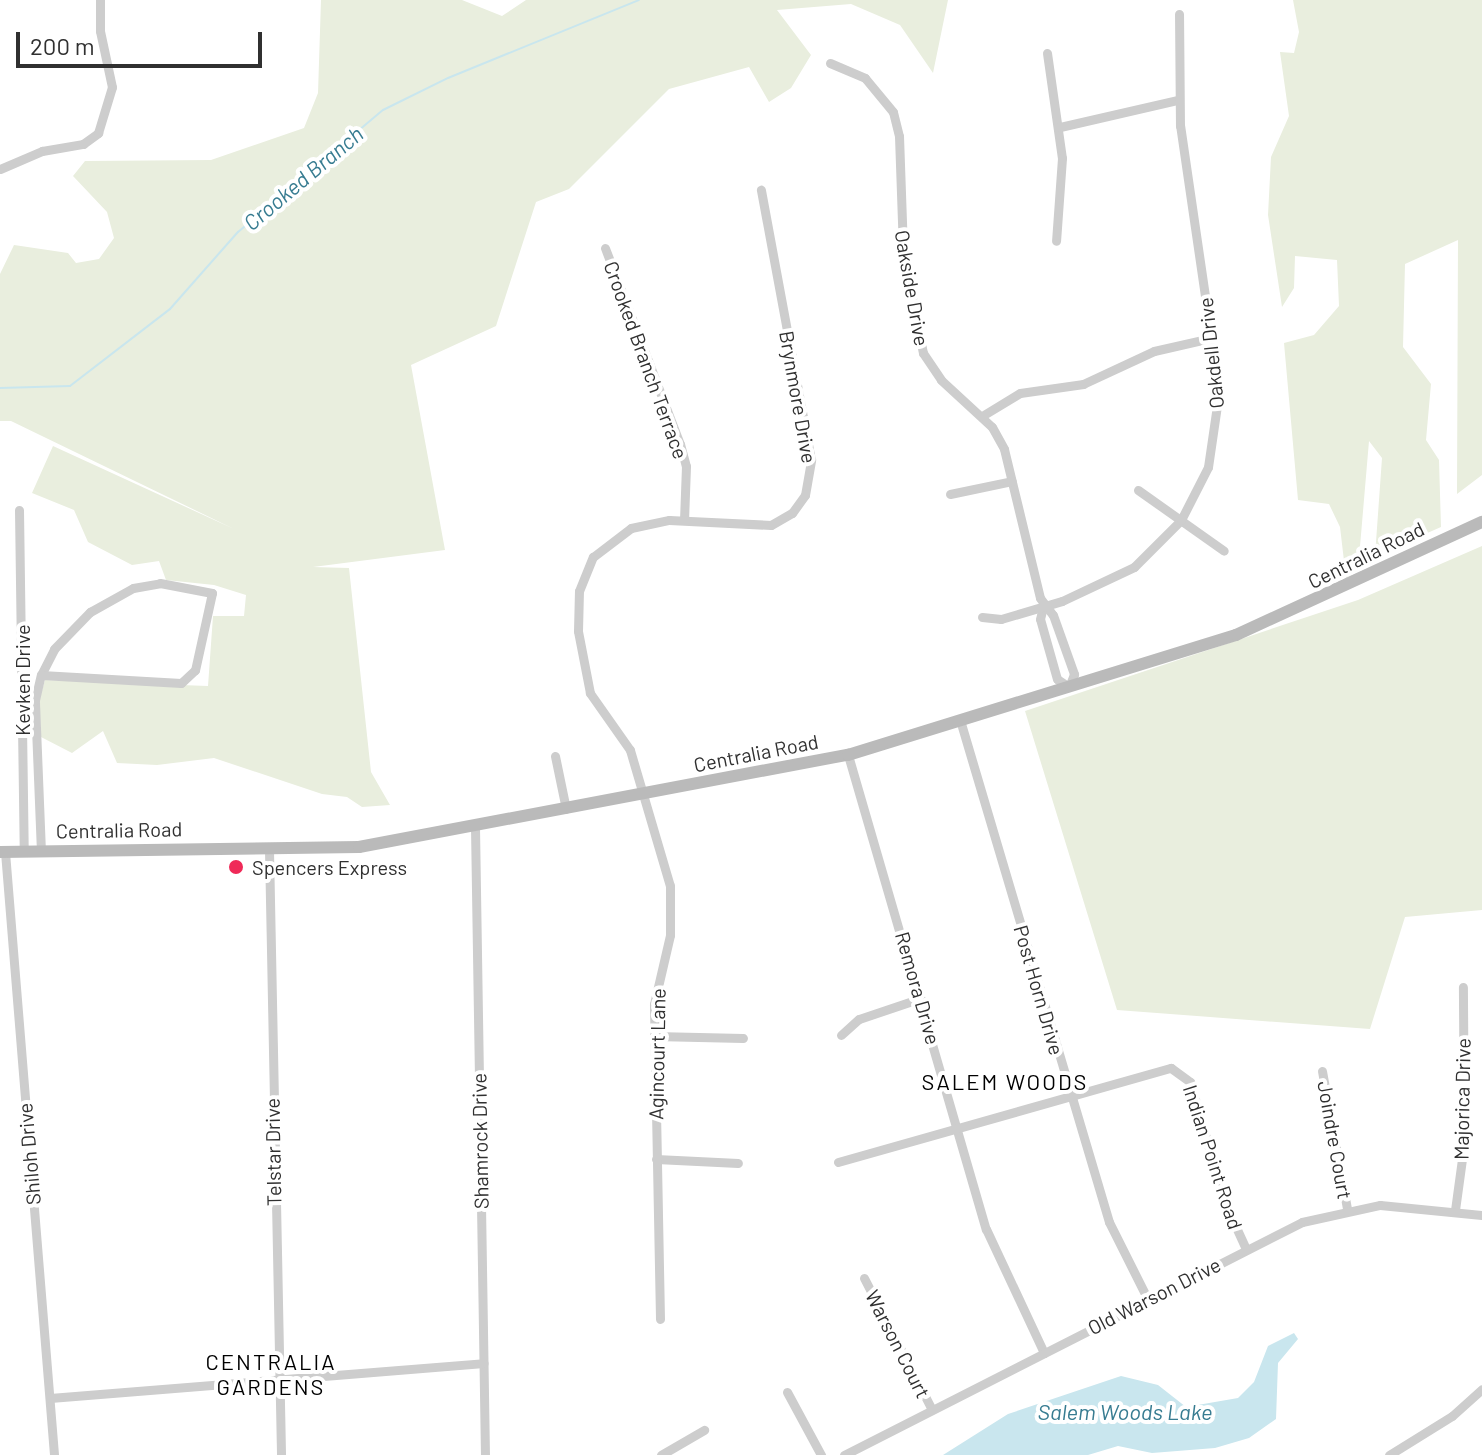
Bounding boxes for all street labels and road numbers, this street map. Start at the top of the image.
street label: Oakside Drive [890,228,934,348]
street label: Crooked Branch Terrace [599,258,693,462]
street label: Oakdell Drive [1193,296,1229,410]
street label: Brynmore Drive [775,329,821,465]
street label: Centralia Road [1304,517,1428,593]
street label: Kevken Drive [10,624,34,736]
street label: Centralia Road [692,729,820,777]
street label: Centralia Road [56,817,182,843]
street label: Post Horn Drive [1009,922,1069,1058]
street label: Remora Drive [890,929,946,1047]
street label: Agincourt Lane [644,988,670,1120]
street label: Majorica Drive [1449,1038,1475,1160]
street label: Shamrock Drive [467,1073,493,1209]
street label: Joindre Court [1313,1079,1357,1201]
street label: Indian Point Road [1178,1082,1248,1232]
street label: Telstar Drive [260,1098,286,1206]
street label: Shiloh Drive [13,1102,45,1206]
street label: Old Warson Drive [1084,1252,1224,1340]
street label: Warson Court [861,1286,935,1402]

